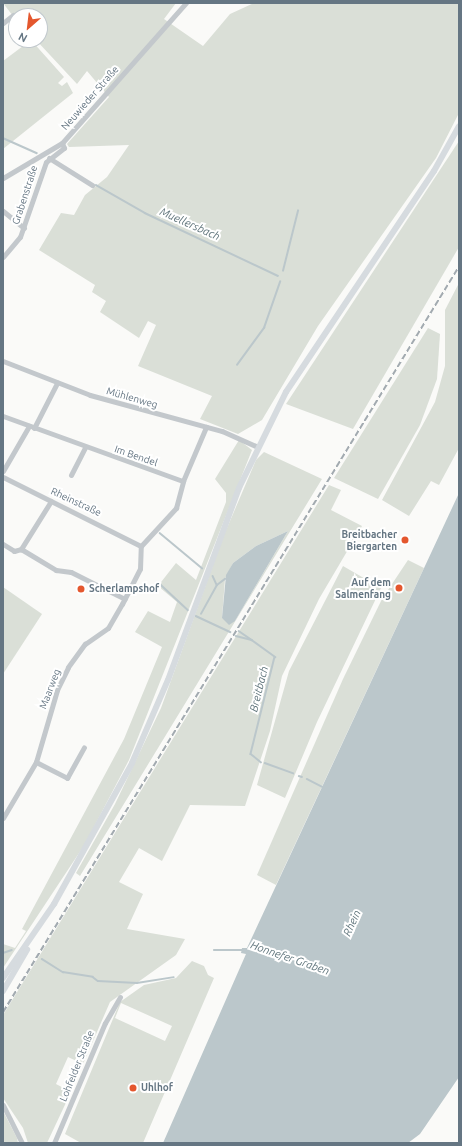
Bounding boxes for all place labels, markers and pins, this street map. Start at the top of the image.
place label: Breitbacher Biergarten [341,528,397,552]
marker: Breitbacher Biergarten [400,535,410,545]
place label: Auf dem Salmenfang [335,576,391,600]
place label: Scherlampshof [89,583,159,595]
marker: Auf dem Salmenfang [394,583,404,593]
marker: Scherlampshof [76,584,86,594]
place label: Uhlhof [141,1082,173,1094]
marker: Uhlhof [128,1083,138,1093]

